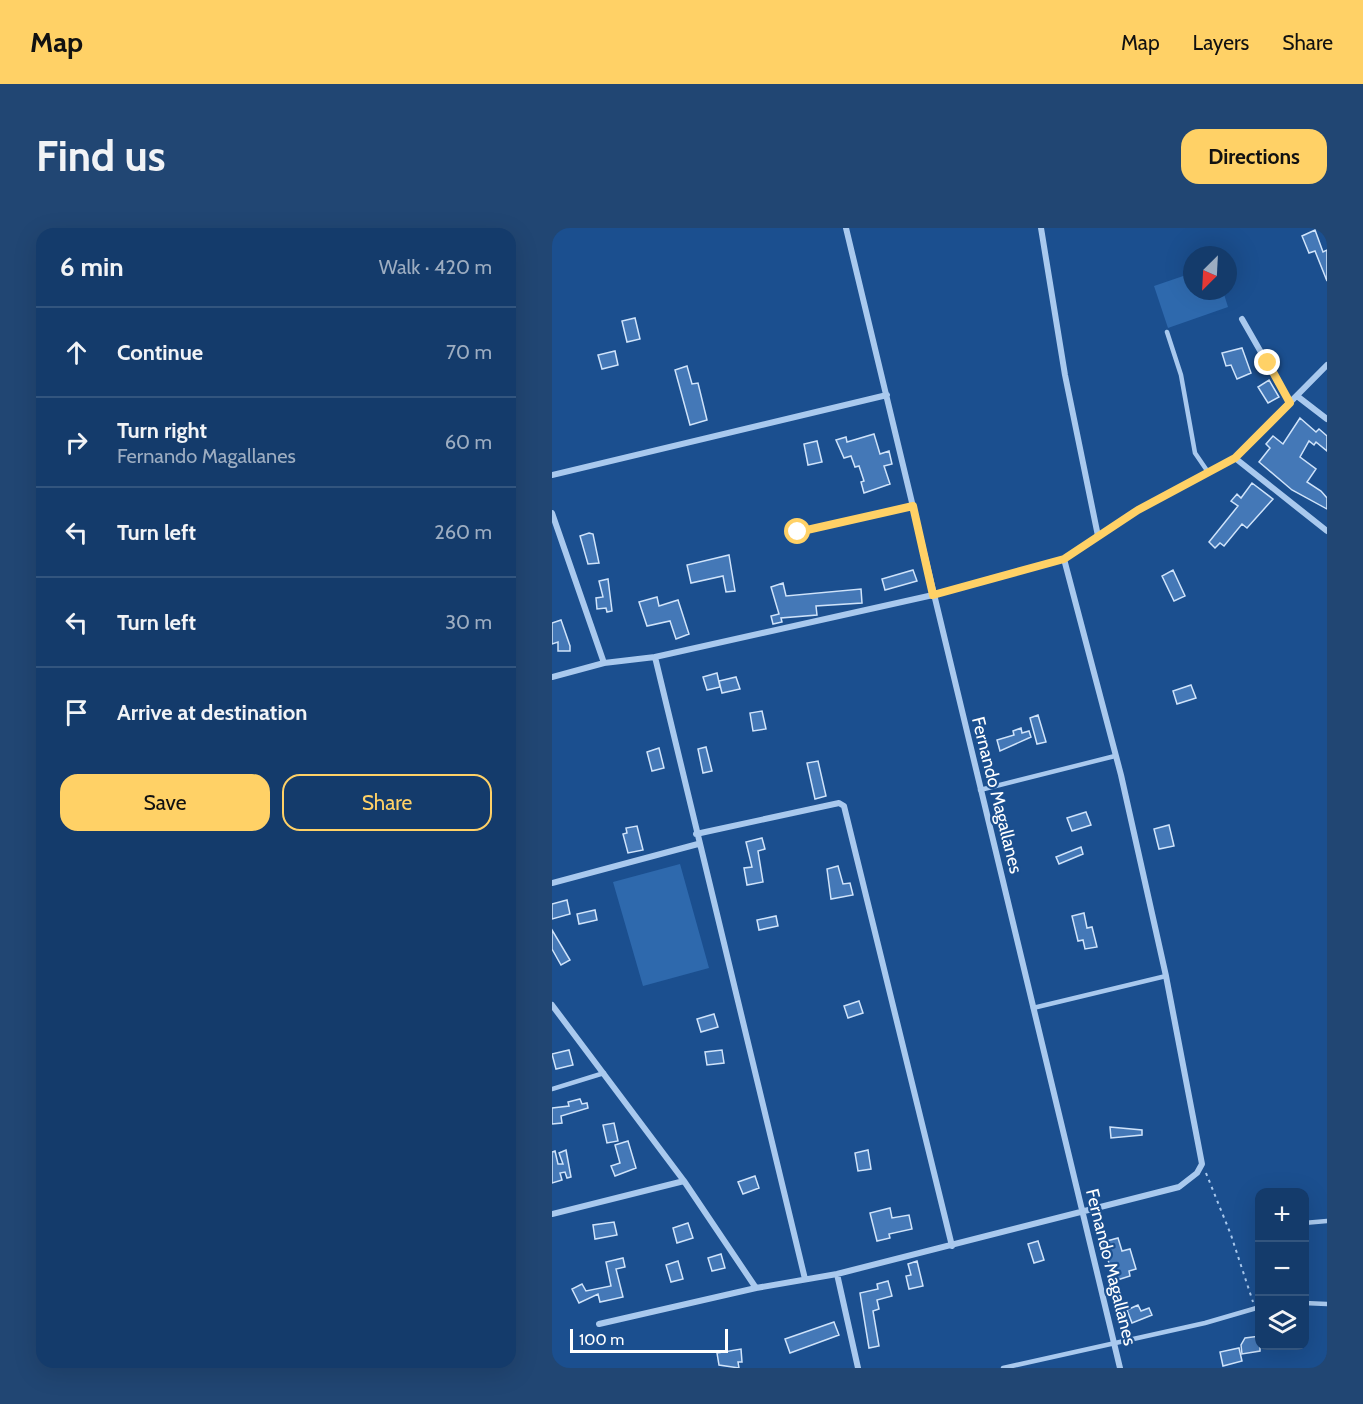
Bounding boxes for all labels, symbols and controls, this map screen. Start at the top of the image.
text: Map [30,25,83,59]
text: Map [1121,30,1160,55]
text: Layers [1193,30,1249,55]
text: Share [1282,30,1333,55]
button: Directions [1181,129,1327,184]
text: Find us [36,130,165,182]
north arrow [1183,246,1237,300]
text: 6 min [60,251,124,283]
text: Walk · 420 m [379,255,492,279]
icon: ahead [60,336,93,369]
text: Continue [117,339,203,366]
text: 70 m [446,340,492,364]
route end [1254,349,1280,375]
text: Turn right [117,417,207,444]
icon: right [60,426,93,459]
text: 60 m [445,430,492,454]
text: Fernando Magallanes [117,444,296,468]
icon: left [60,516,93,549]
route start [784,518,810,544]
text: Turn left [117,519,196,546]
text: 260 m [434,520,492,544]
icon: left [60,606,93,639]
text: Turn left [117,609,196,636]
text: 30 m [445,610,492,634]
icon: arrive [60,696,93,729]
text: Arrive at destination [117,699,307,726]
street label: Fernando Magallanes [967,714,1027,876]
button: Save [60,774,270,831]
button: Share [282,774,492,831]
street label: Fernando Magallanes [1081,1186,1141,1348]
map controls [1255,1188,1309,1350]
button: + [1255,1188,1309,1242]
button: − [1255,1242,1309,1296]
button: layers [1255,1296,1309,1350]
scale bar [570,1326,728,1354]
text: 100 m [579,1330,624,1349]

